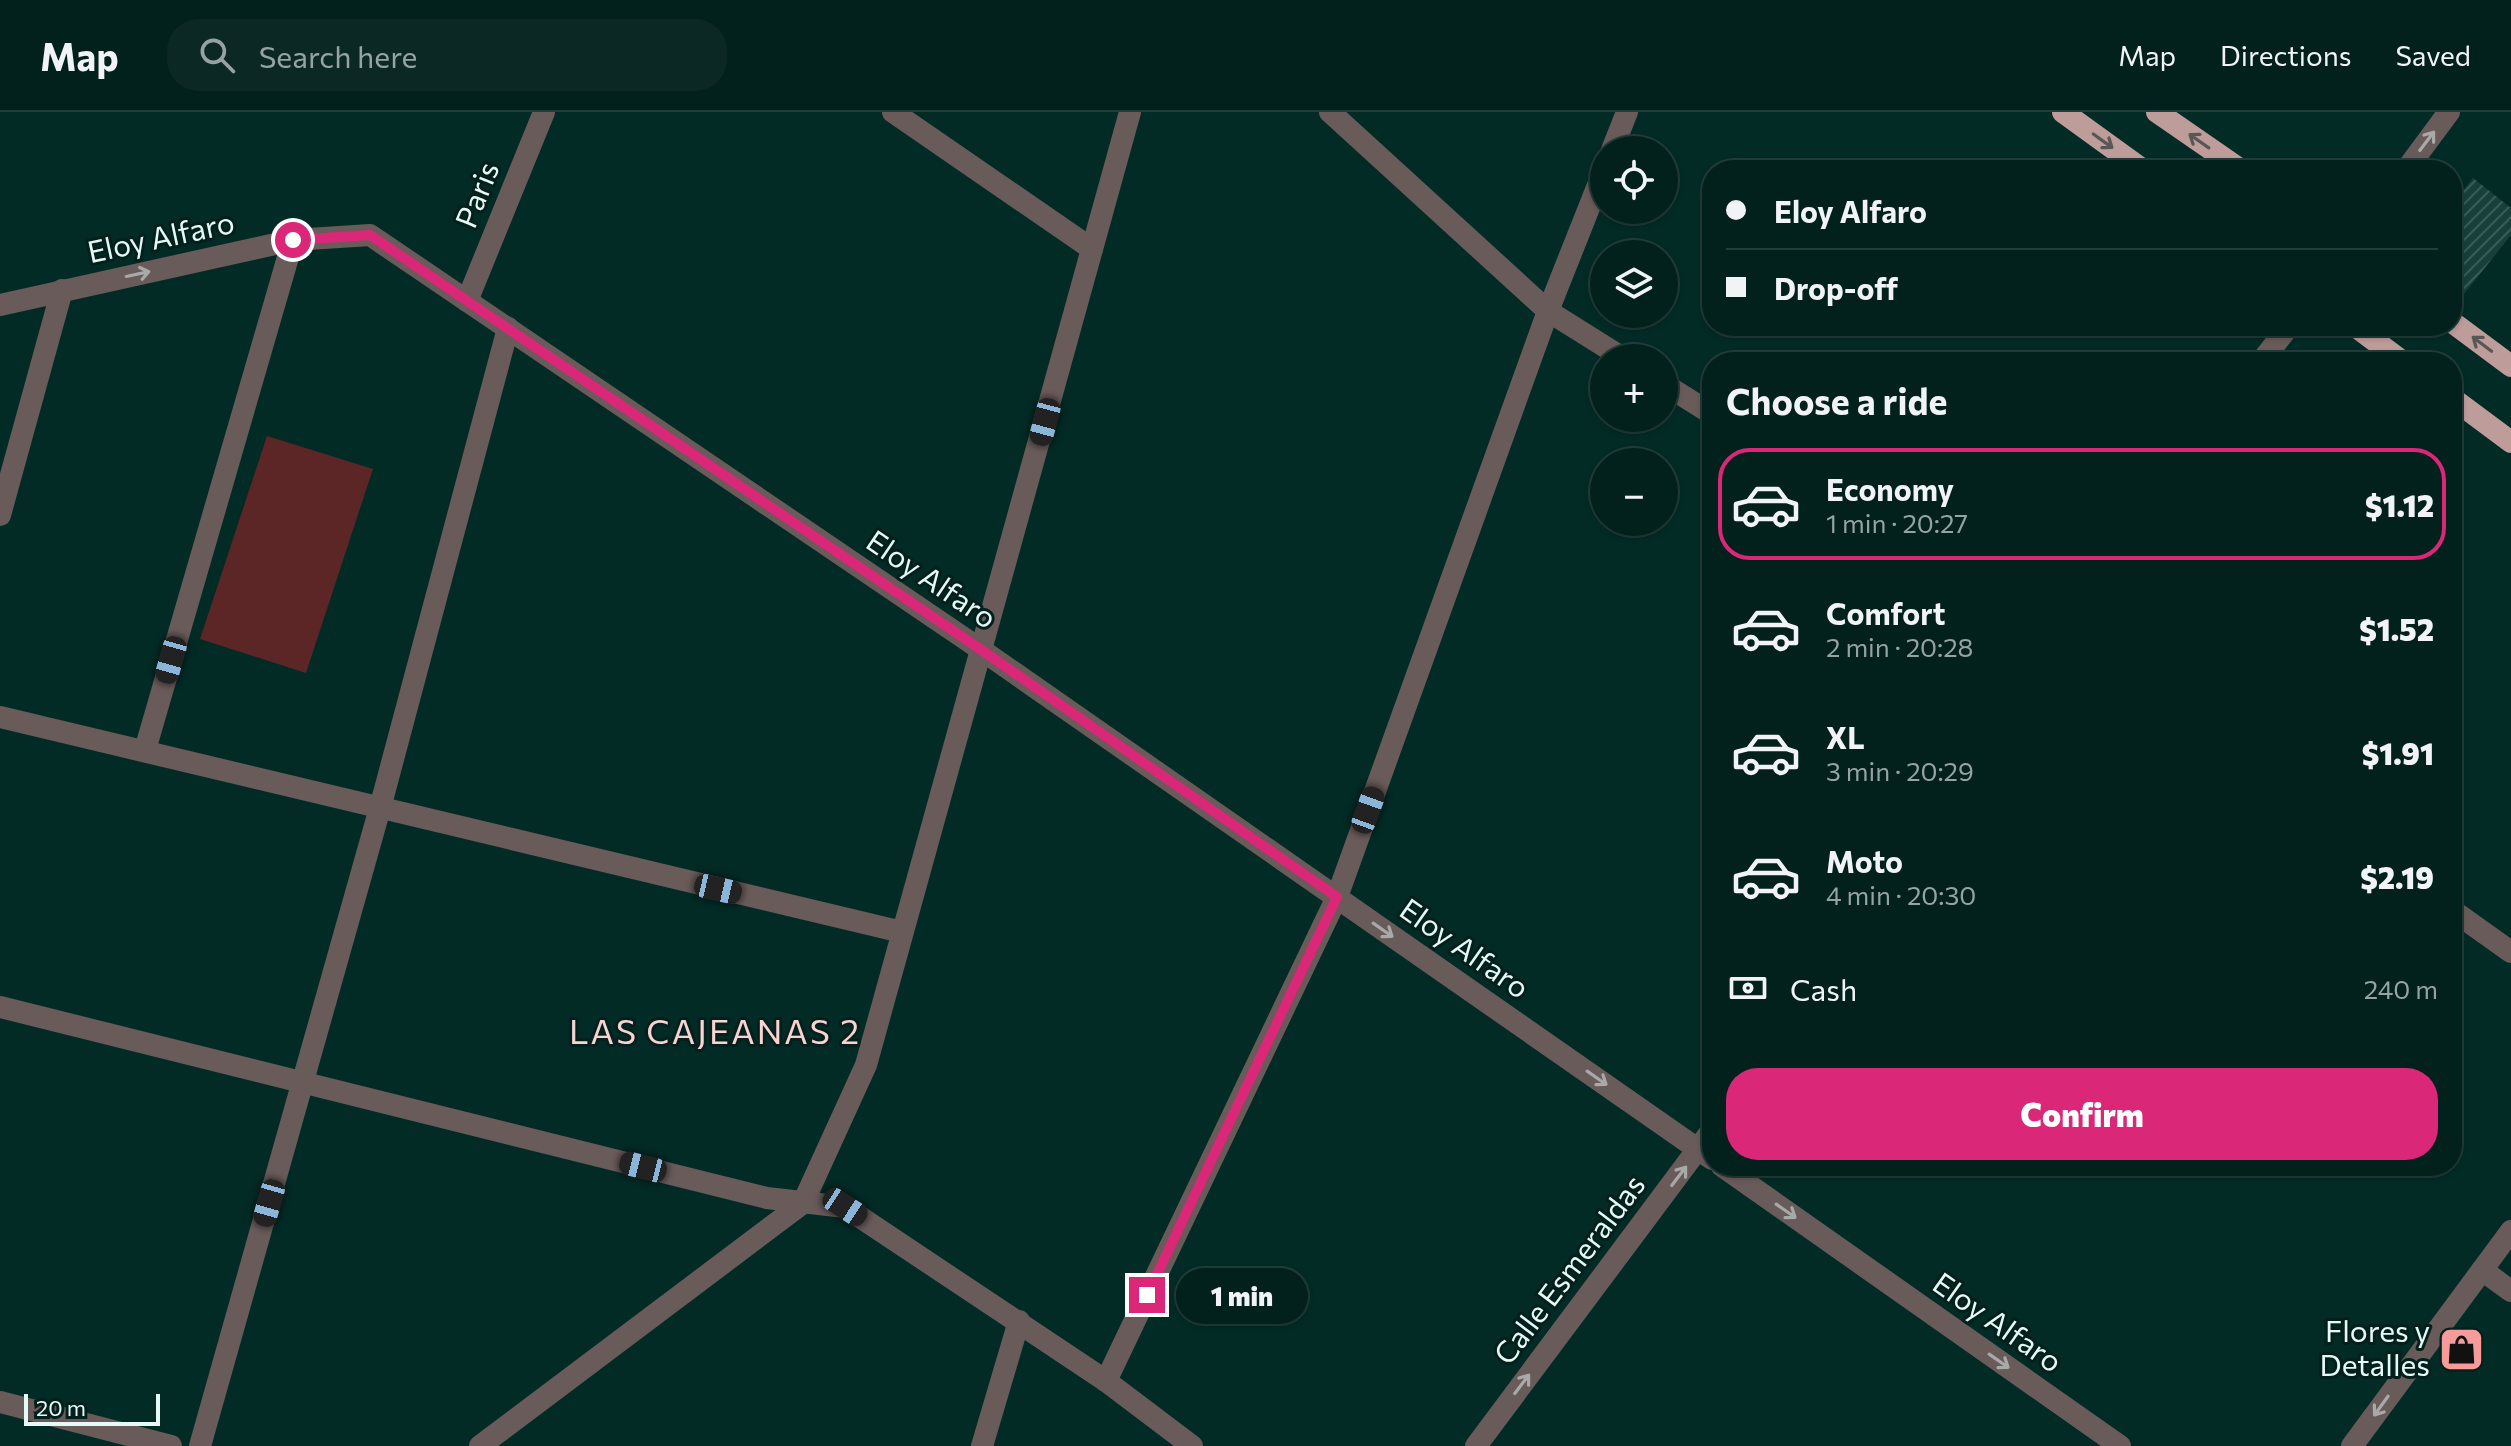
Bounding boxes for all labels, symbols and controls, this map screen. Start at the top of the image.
search box [167,19,727,91]
text: Map [40,32,119,79]
icon: search [195,33,239,77]
text: Search here [259,37,417,74]
text: Map [2118,38,2176,72]
text: Directions [2220,38,2351,72]
text: Saved [2395,38,2471,72]
one-way arrow [2419,131,2436,152]
one-way arrow [2092,132,2113,149]
one-way arrow [2188,133,2210,149]
map controls [1590,136,1678,536]
button: locate [1590,136,1678,224]
street label: Paris [446,156,506,232]
text: Eloy Alfaro [1774,192,1927,229]
street label: Eloy Alfaro [84,202,237,269]
route start [275,222,311,258]
button: layers [1590,240,1678,328]
one-way arrow [125,266,151,281]
text: Drop-off [1774,269,1898,306]
one-way arrow [2471,336,2493,352]
button: + [1590,344,1678,432]
text: Choose a ride [1726,378,1947,422]
car [1027,396,1063,448]
button: − [1590,448,1678,536]
icon: car [1730,468,1802,540]
text: Economy [1826,470,1954,507]
text: $1.12 [2365,486,2434,523]
text: 1 min · 20:27 [1826,507,1968,538]
street label: Eloy Alfaro [860,521,1005,635]
icon: car [1730,592,1802,664]
text: Comfort [1826,594,1945,631]
text: $1.52 [2359,610,2434,647]
text: 2 min · 20:28 [1826,631,1973,662]
car [153,634,189,686]
icon: car [1730,716,1802,788]
text: XL [1826,718,1865,755]
text: $1.91 [2362,734,2434,771]
text: 3 min · 20:29 [1826,755,1974,786]
car [1349,783,1387,837]
icon: car [1730,840,1802,912]
text: Moto [1826,842,1903,879]
text: $2.19 [2360,858,2434,895]
car [692,872,744,906]
text: 4 min · 20:30 [1826,879,1976,910]
street label: Eloy Alfaro [1394,889,1537,1005]
one-way arrow [1372,922,1394,938]
icon: cash [1726,966,1770,1010]
text: Cash [1790,970,1857,1007]
text: 240 m [2364,973,2438,1004]
district label: LAS CAJEANAS 2 [569,1009,861,1051]
button: Confirm [1726,1068,2438,1160]
one-way arrow [1585,1070,1607,1086]
car [617,1150,669,1184]
street label: Calle Esmeraldas [1485,1166,1651,1371]
one-way arrow [1670,1166,1687,1187]
car [251,1177,287,1229]
car [818,1184,872,1230]
one-way arrow [1775,1202,1796,1219]
street label: Eloy Alfaro [1927,1263,2070,1379]
callout: 1 min [1175,1267,1307,1323]
route end [1129,1277,1165,1313]
text: 1 min [1211,1280,1273,1311]
place label: Flores y Detalles [2320,1311,2430,1382]
shop icon: Flores y Detalles [2437,1325,2485,1373]
one-way arrow [1987,1352,2009,1369]
one-way arrow [1514,1373,1531,1395]
scale bar [24,1390,160,1426]
text: 20 m [36,1394,86,1421]
one-way arrow [2373,1395,2390,1416]

